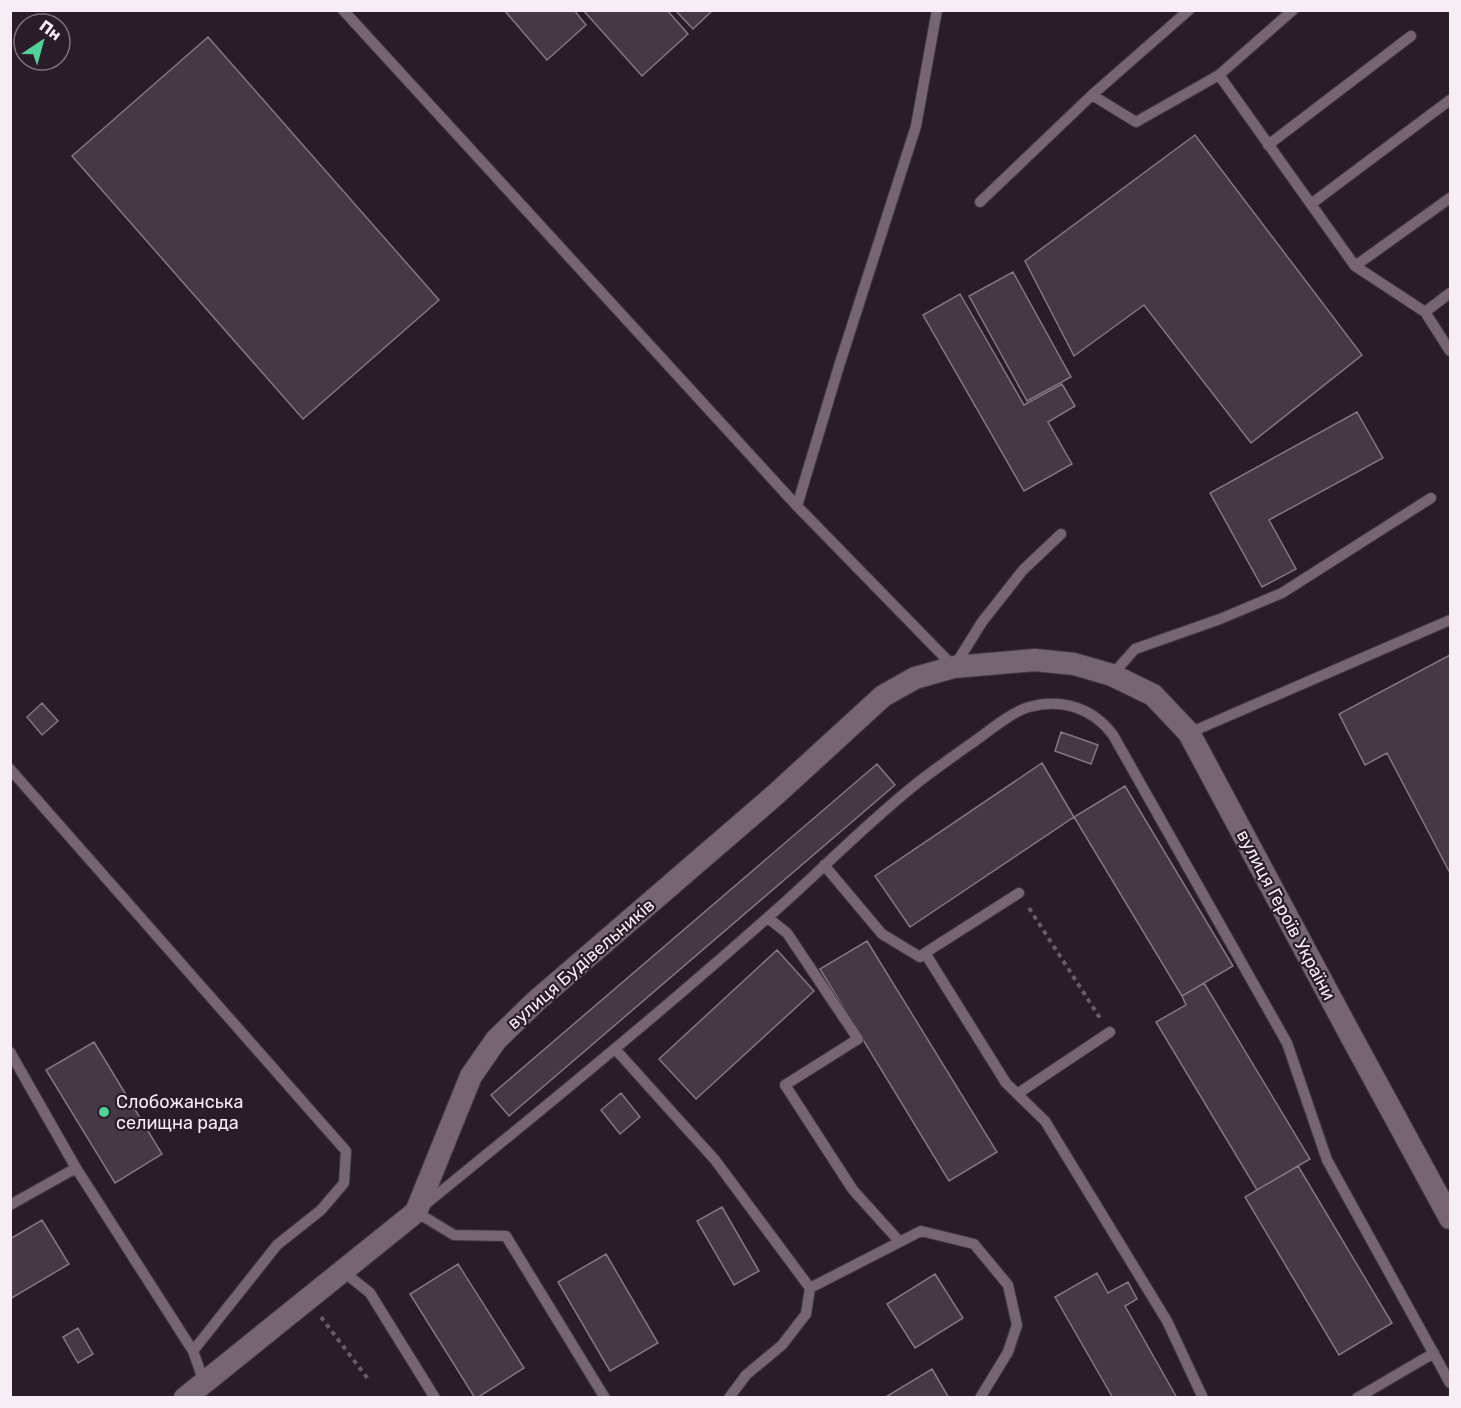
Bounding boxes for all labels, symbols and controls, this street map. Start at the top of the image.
north arrow [12,12,72,72]
text: Пн [36,16,65,44]
street label: вулиця Героїв України [1232,826,1340,1004]
street label: вулиця Будівельників [503,894,659,1034]
place label: Слобожанська селищна рада [116,1091,243,1134]
marker: Слобожанська селищна рада [97,1105,111,1119]

